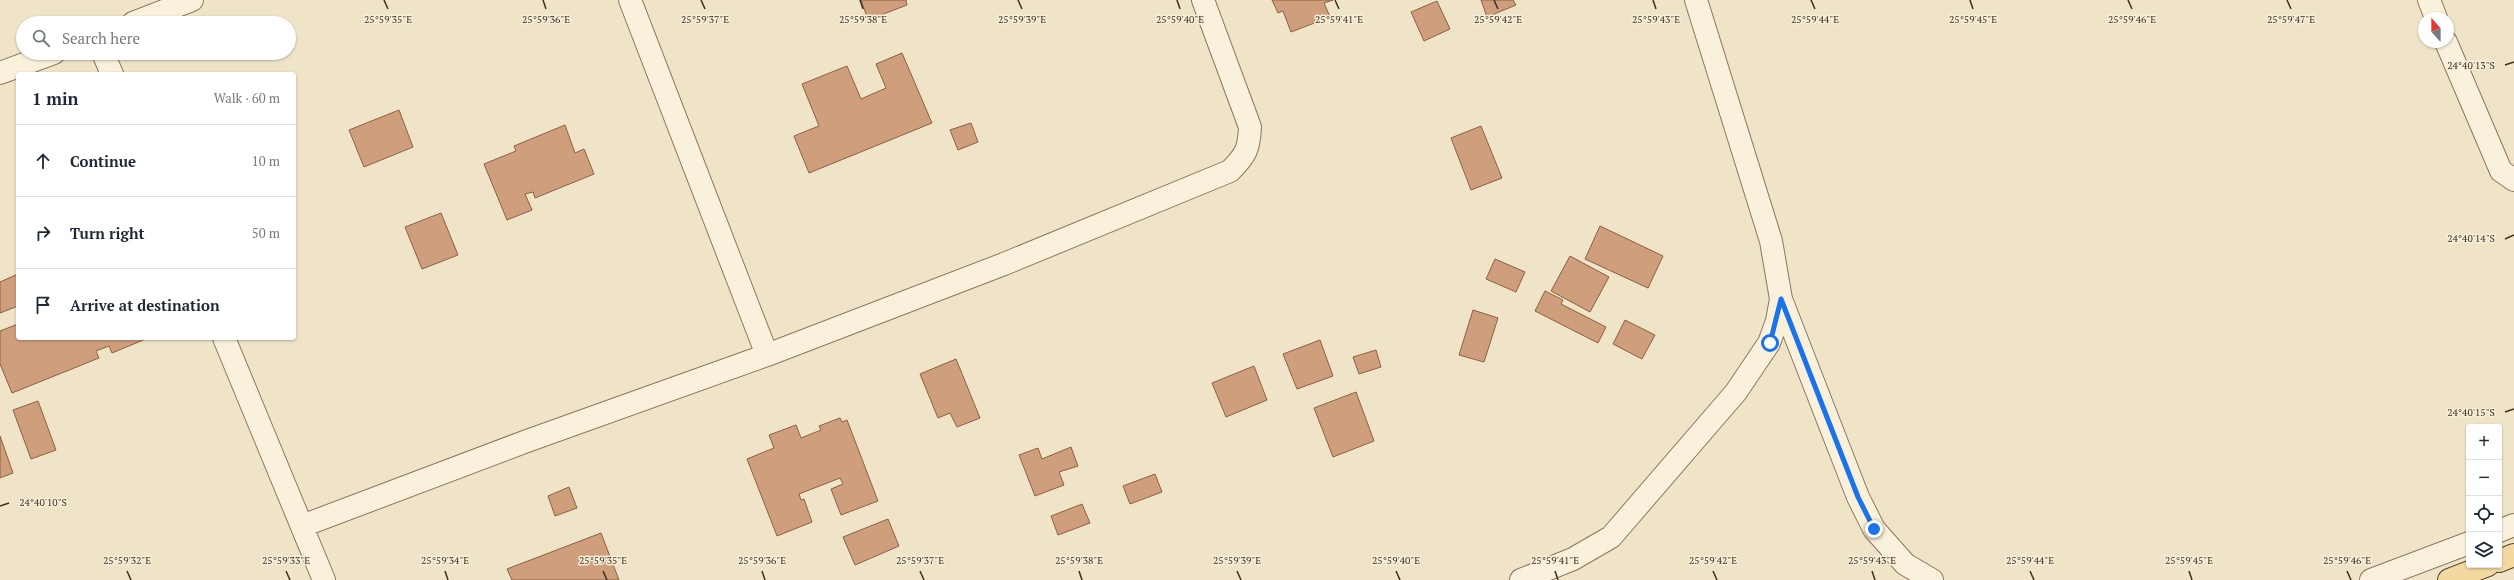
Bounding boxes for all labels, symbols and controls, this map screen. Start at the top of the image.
north arrow [2418,12,2454,48]
text: 25°59'35"E [364,13,412,26]
text: 25°59'36"E [522,13,570,26]
text: 25°59'37"E [681,13,729,26]
text: 25°59'38"E [839,13,887,26]
text: 25°59'39"E [998,13,1046,26]
text: 25°59'40"E [1156,13,1204,26]
text: 25°59'41"E [1315,13,1363,26]
text: 25°59'42"E [1474,13,1522,26]
text: 25°59'43"E [1632,13,1680,26]
text: 25°59'44"E [1791,13,1839,26]
text: 25°59'45"E [1949,13,1997,26]
text: 25°59'46"E [2108,13,2156,26]
text: 25°59'47"E [2267,13,2315,26]
search box [16,16,296,60]
icon: search [30,27,52,49]
text: Search here [62,28,140,48]
text: 24°40'13"S [2447,59,2495,72]
text: 1 min [32,87,79,110]
text: Walk · 60 m [214,89,280,107]
icon: ahead [32,150,54,172]
text: Continue [70,151,136,171]
text: 10 m [252,152,280,170]
icon: right [32,222,54,244]
text: Turn right [70,223,145,243]
text: 50 m [252,224,280,242]
text: 24°40'14"S [2447,232,2495,245]
icon: arrive [32,294,54,316]
text: Arrive at destination [70,295,220,315]
route start [1761,334,1779,352]
text: 24°40'15"S [2447,406,2495,419]
map controls [2466,424,2502,568]
button: + [2466,424,2502,460]
button: − [2466,460,2502,496]
text: 24°40'10"S [19,496,67,509]
button: locate [2466,496,2502,532]
route end [1865,520,1883,538]
button: layers [2466,532,2502,568]
text: 25°59'32"E [103,554,151,567]
text: 25°59'33"E [262,554,310,567]
text: 25°59'34"E [421,554,469,567]
text: 25°59'35"E [579,554,627,567]
text: 25°59'36"E [738,554,786,567]
text: 25°59'37"E [896,554,944,567]
text: 25°59'38"E [1055,554,1103,567]
text: 25°59'39"E [1213,554,1261,567]
text: 25°59'40"E [1372,554,1420,567]
text: 25°59'41"E [1531,554,1579,567]
text: 25°59'42"E [1689,554,1737,567]
text: 25°59'43"E [1848,554,1896,567]
text: 25°59'44"E [2006,554,2054,567]
text: 25°59'45"E [2165,554,2213,567]
text: 25°59'46"E [2323,554,2371,567]

